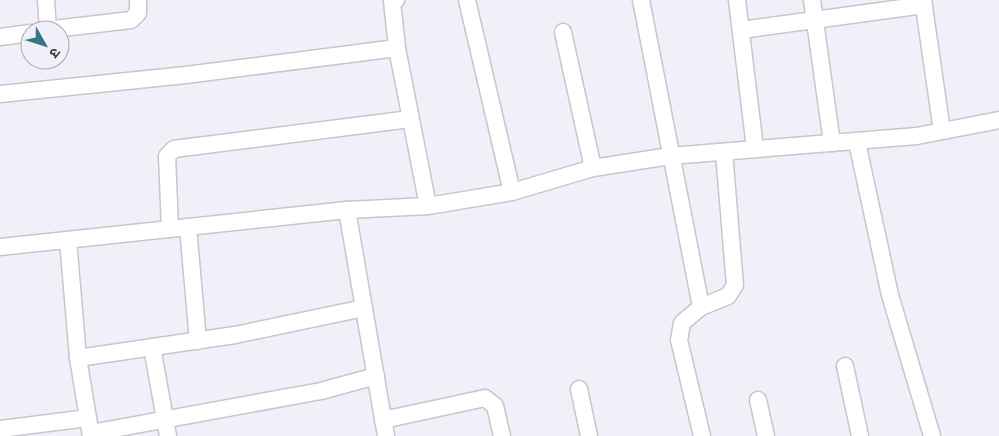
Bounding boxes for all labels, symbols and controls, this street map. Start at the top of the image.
north arrow [20,20,70,70]
text: उ [45,44,64,62]

